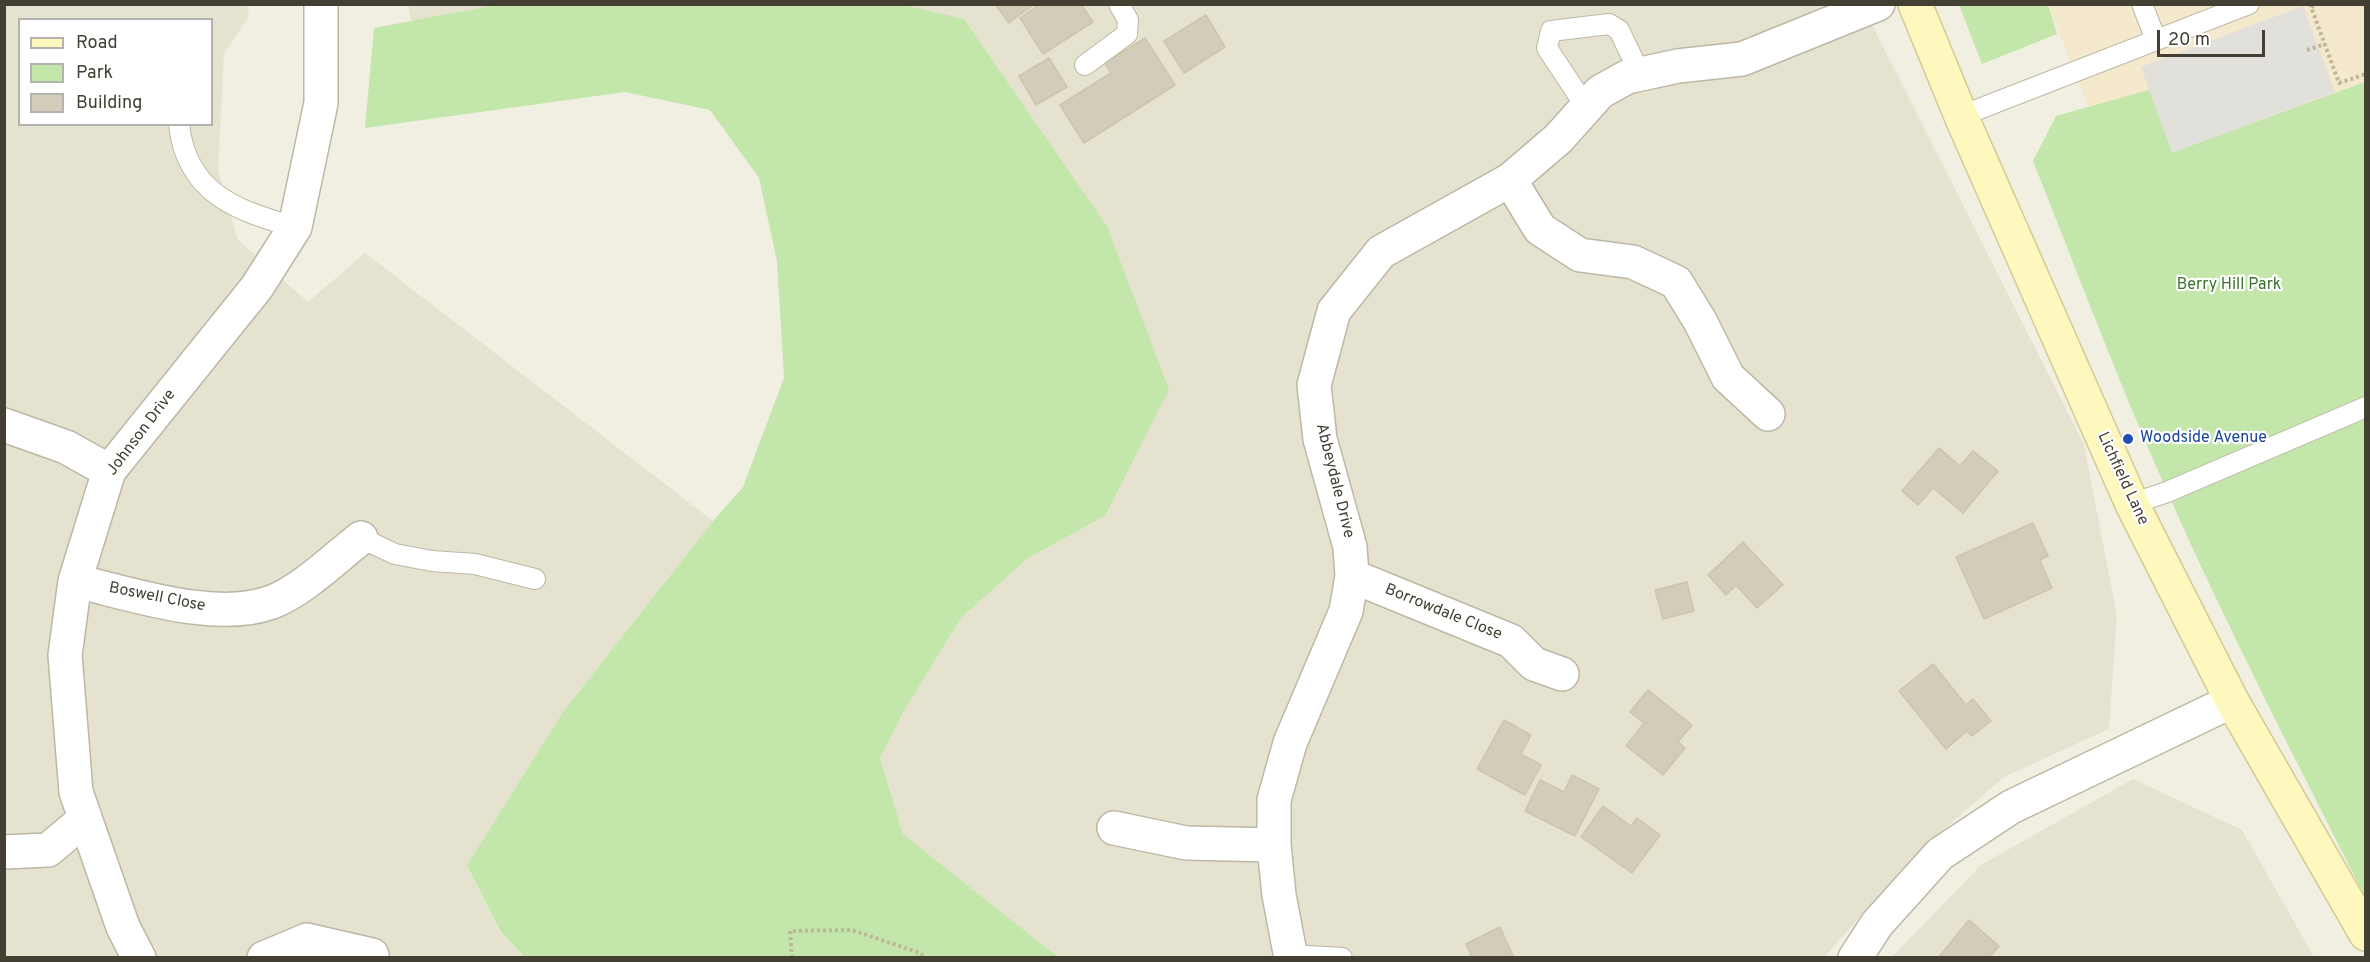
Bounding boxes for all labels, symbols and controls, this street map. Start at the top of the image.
legend [18,18,213,126]
scale bar [2160,18,2268,56]
text: 20 m [2168,29,2210,52]
text: Road [76,32,118,55]
text: Park [76,62,113,85]
text: Building [76,92,142,115]
park label: Berry Hill Park [2177,276,2281,296]
street label: Johnson Drive [103,386,181,480]
street label: Abbeydale Drive [1310,422,1358,540]
street label: Lichfield Lane [2092,429,2152,529]
place label: Woodside Avenue [2140,429,2267,449]
marker: Woodside Avenue [2121,432,2135,446]
street label: Boswell Close [107,579,207,617]
street label: Borrowdale Close [1382,581,1504,645]

